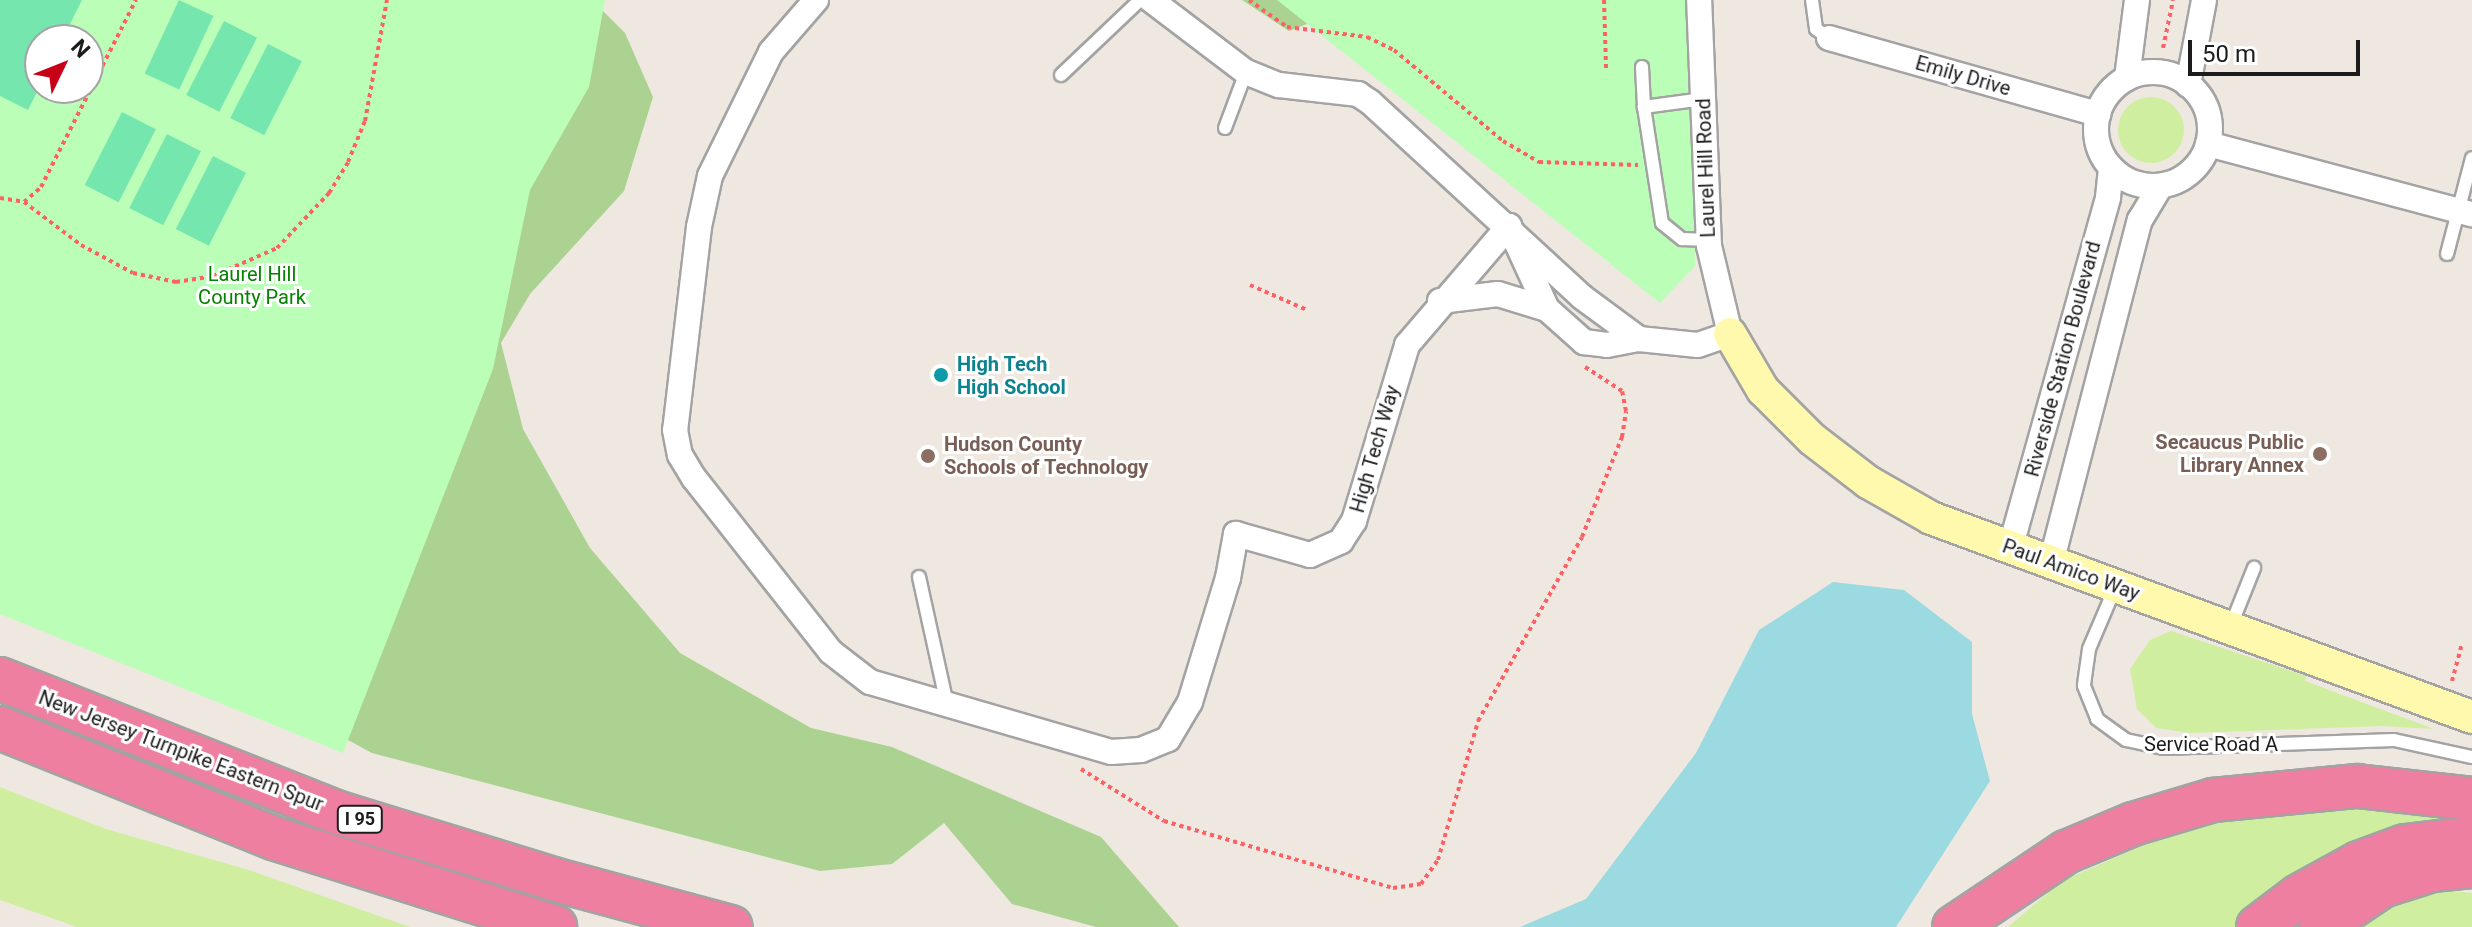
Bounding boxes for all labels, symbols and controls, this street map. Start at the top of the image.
north arrow [24,24,104,104]
scale bar [2192,24,2364,74]
text: N [66,34,95,63]
text: 50 m [2202,40,2256,68]
street label: Emily Drive [1913,51,2013,101]
street label: Laurel Hill Road [1692,98,1720,238]
street label: Riverside Station Boulevard [2020,239,2106,479]
park label: Laurel Hill County Park [198,262,306,309]
place label: High Tech High School [957,352,1066,399]
marker: High Tech High School [932,366,950,384]
street label: High Tech Way [1345,382,1405,516]
place label: Secaucus Public Library Annex [2155,430,2304,477]
place label: Hudson County Schools of Technology [944,432,1149,479]
marker: Secaucus Public Library Annex [2311,445,2329,463]
marker: Hudson County Schools of Technology [919,447,937,465]
street label: Paul Amico Way [1999,534,2143,606]
street label: New Jersey Turnpike Eastern Spur [35,685,327,817]
street label: Service Road A [2144,732,2278,756]
road number: I 95 [336,805,384,833]

